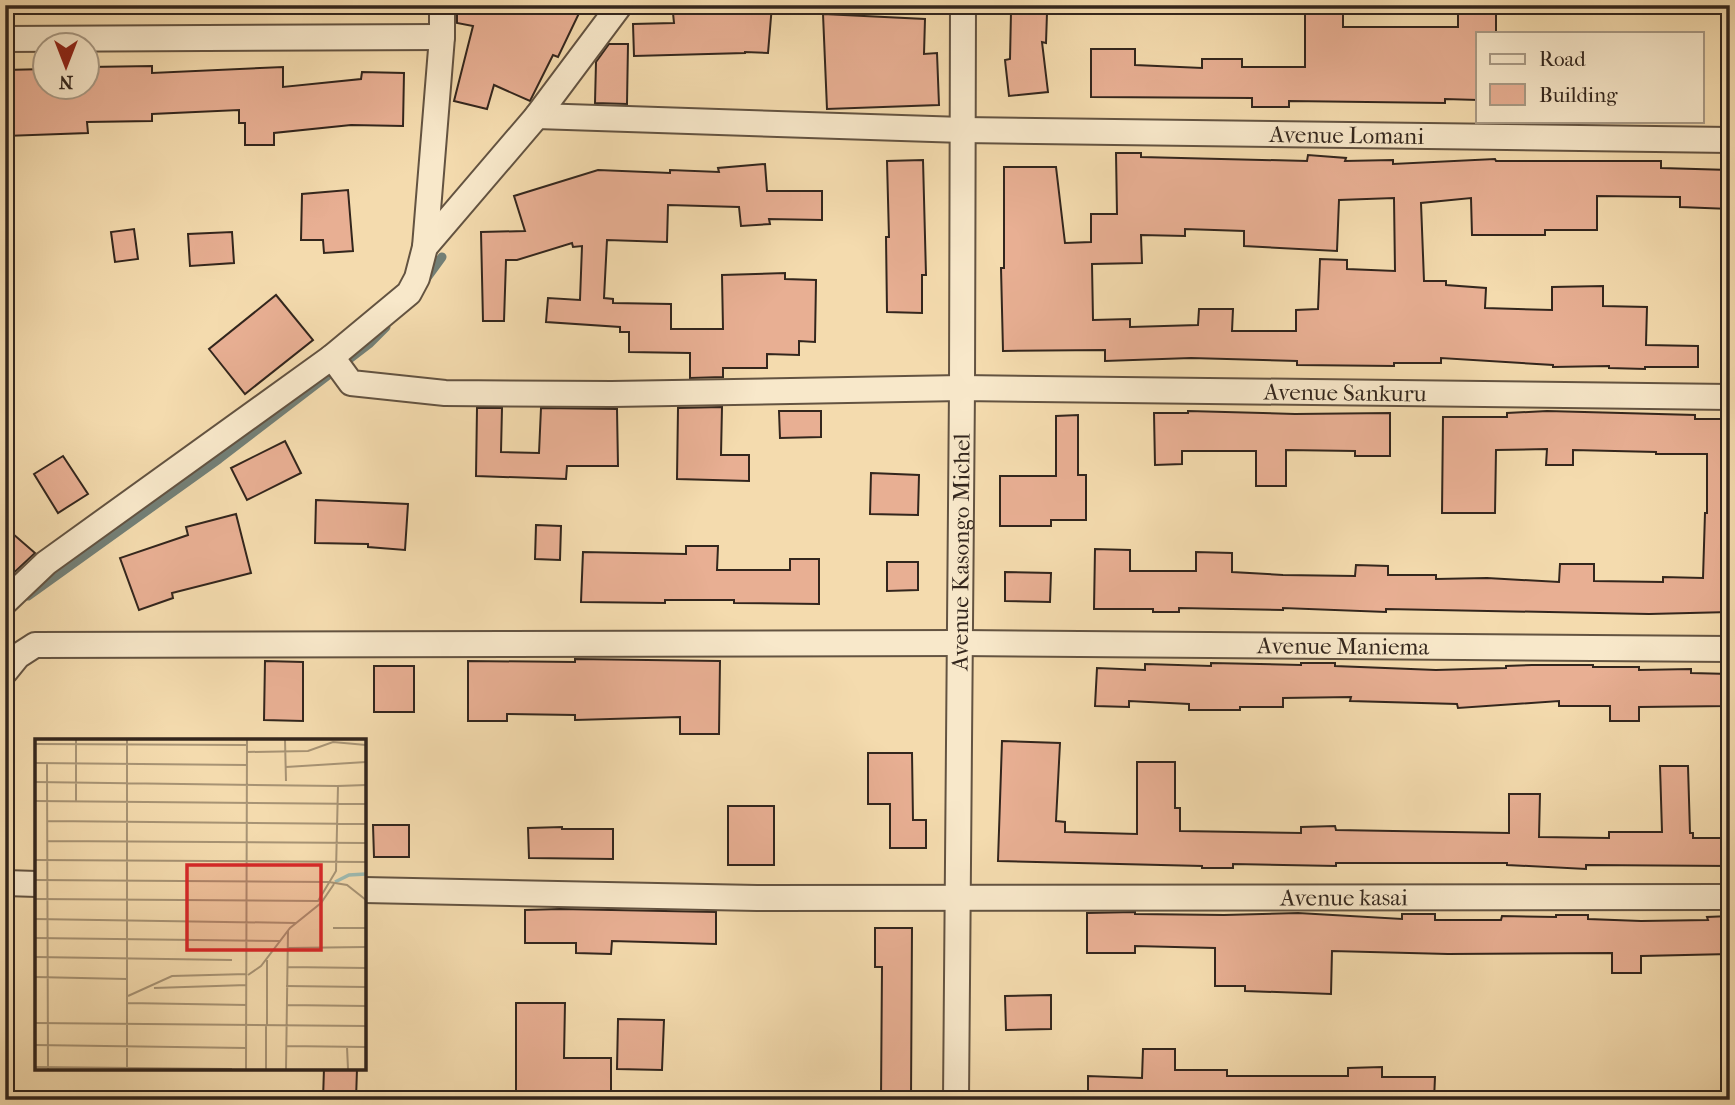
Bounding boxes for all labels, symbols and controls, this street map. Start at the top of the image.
north arrow [32,32,102,102]
legend [1476,32,1704,122]
text: Road [1539,47,1586,71]
text: N [58,71,73,93]
text: Building [1539,83,1618,107]
street label: Avenue Lomani [1268,121,1424,150]
street label: Avenue Sankuru [1263,379,1427,407]
street label: Avenue Kasongo Michel [947,433,976,672]
street label: Avenue Maniema [1256,632,1430,661]
inset map [35,739,366,1070]
street label: Avenue kasai [1279,884,1408,911]

